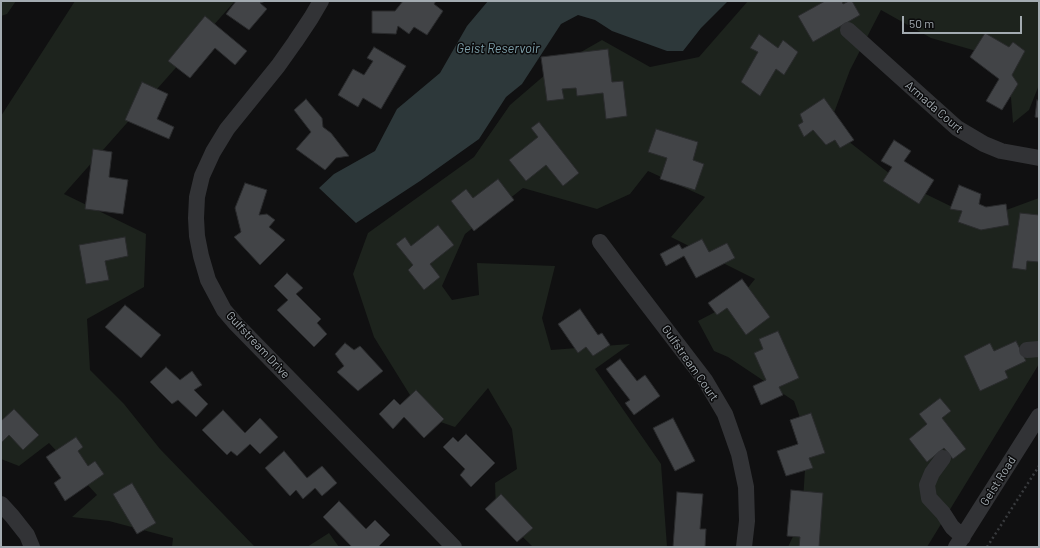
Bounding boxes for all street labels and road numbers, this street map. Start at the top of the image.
street label: Armada Court [902,78,966,136]
street label: Gulfstream Drive [223,308,293,382]
street label: Gulfstream Court [659,322,721,404]
street label: Geist Road [977,453,1019,509]

